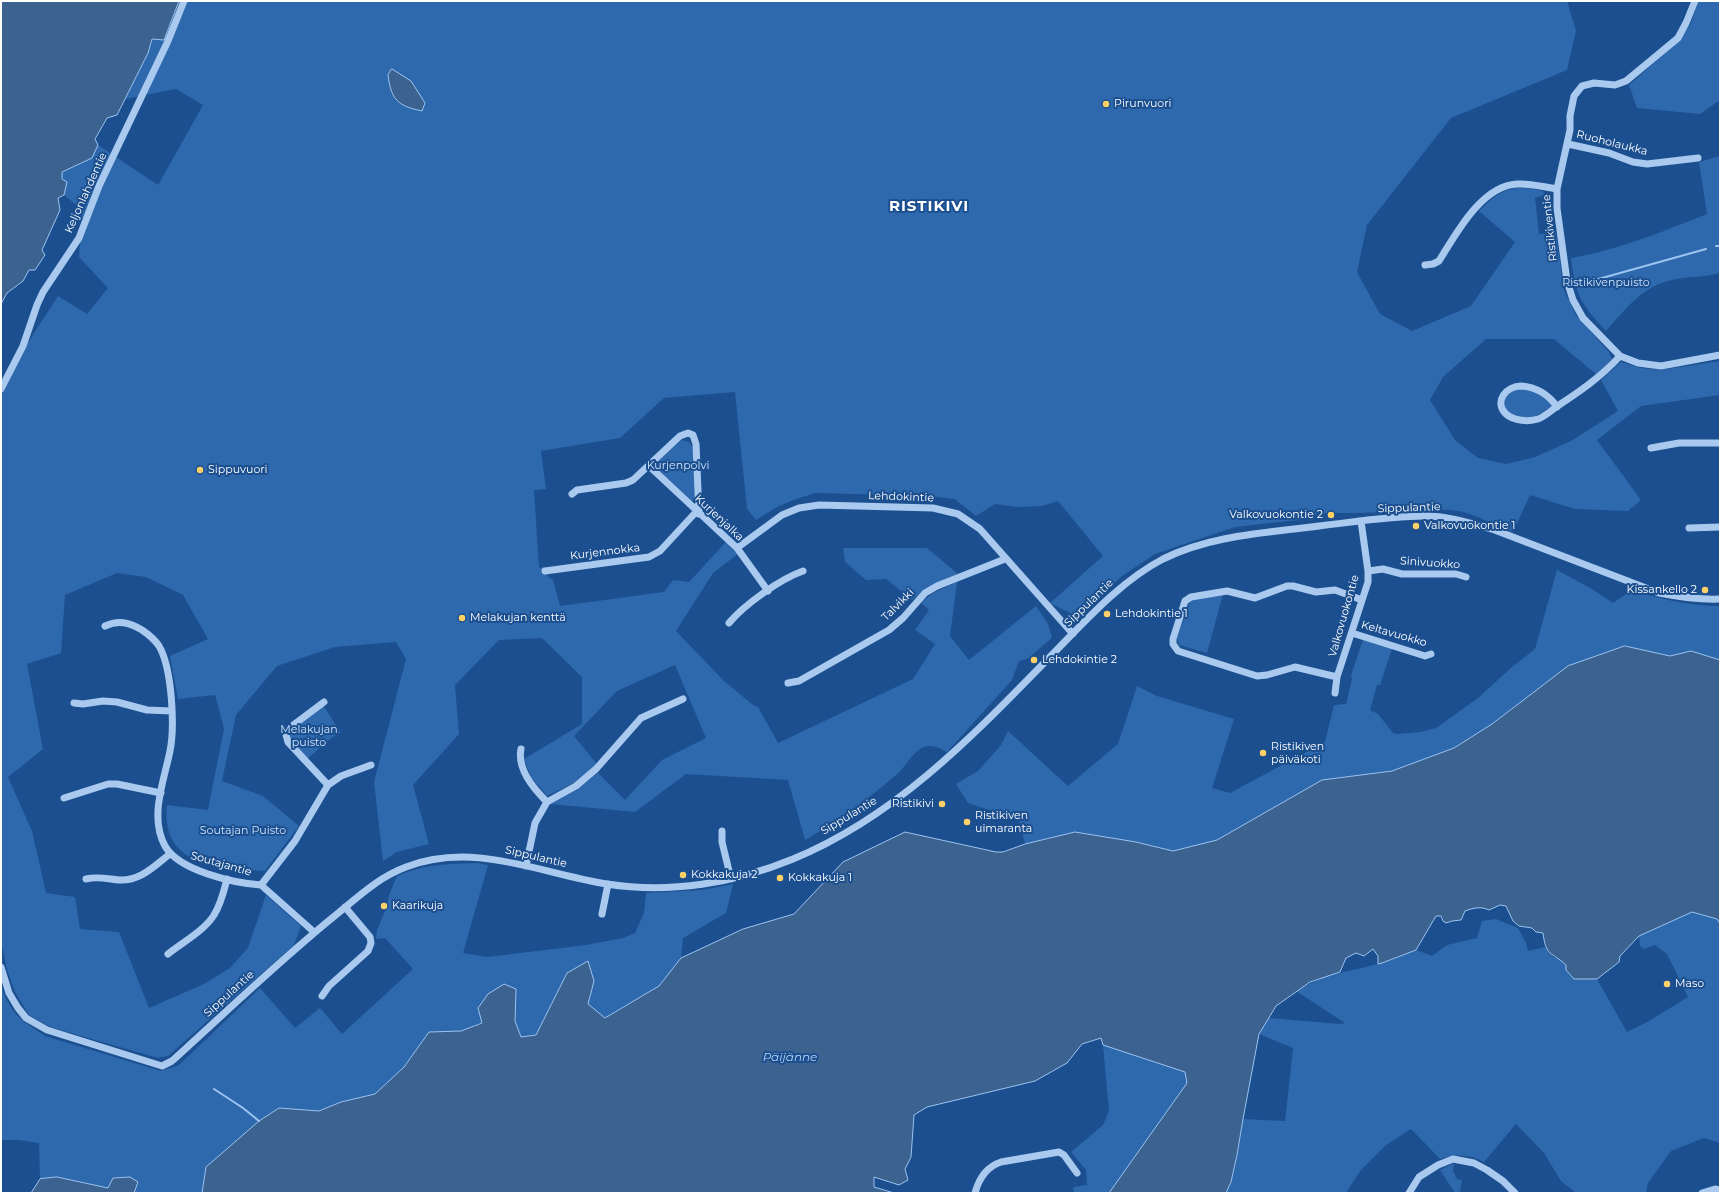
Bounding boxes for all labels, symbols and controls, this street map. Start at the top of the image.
place label: Pirunvuori [1114,97,1172,111]
marker: Pirunvuori [1101,99,1111,109]
street label: Ruoholaukka [1575,128,1649,158]
street label: Keljonlahdentie [62,151,110,235]
street label: Ristikiventie [1540,194,1560,262]
district label: RISTIKIVI [889,198,969,216]
park label: Ristikivenpuisto [1562,276,1650,290]
park label: Kurjenpolvi [647,459,709,473]
place label: Sippuvuori [208,463,268,477]
marker: Sippuvuori [195,465,205,475]
street label: Lehdokintie [868,489,934,505]
street label: Kurjenjalka [692,492,746,544]
street label: Sippulantie [1377,500,1441,516]
place label: Valkovuokontie 2 [1229,508,1323,522]
marker: Valkovuokontie 2 [1326,510,1336,520]
place label: Valkovuokontie 1 [1424,519,1515,533]
marker: Valkovuokontie 1 [1411,521,1421,531]
street label: Kurjennokka [569,541,641,563]
street label: Sinivuokko [1400,554,1460,572]
street label: Valkovuokontie [1326,574,1362,658]
street label: Sippulantie [1062,576,1116,630]
place label: Kissankello 2 [1627,583,1697,597]
marker: Kissankello 2 [1700,585,1710,595]
street label: Talvikki [879,586,917,624]
place label: Lehdokintie 1 [1115,607,1188,621]
marker: Lehdokintie 1 [1102,609,1112,619]
place label: Melakujan kenttä [470,611,566,625]
marker: Melakujan kenttä [457,613,467,623]
street label: Keltavuokko [1360,618,1428,650]
place label: Lehdokintie 2 [1042,653,1117,667]
marker: Lehdokintie 2 [1029,655,1039,665]
park label: Melakujan puisto [280,723,338,749]
place label: Ristikiven päiväkoti [1271,740,1324,766]
marker: Ristikiven päiväkoti [1258,748,1268,758]
street label: Sippulantie [819,794,879,838]
place label: Ristikivi [892,797,934,811]
marker: Ristikivi [937,799,947,809]
place label: Ristikiven uimaranta [975,809,1032,835]
marker: Ristikiven uimaranta [962,817,972,827]
park label: Soutajan Puisto [200,824,286,838]
street label: Sippulantie [504,843,568,871]
street label: Soutajantie [189,849,253,879]
place label: Kokkakuja 2 [691,868,757,882]
marker: Kokkakuja 2 [678,870,688,880]
place label: Kokkakuja 1 [788,871,852,885]
marker: Kokkakuja 1 [775,873,785,883]
place label: Kaarikuja [392,899,443,913]
marker: Kaarikuja [379,901,389,911]
street label: Sippulantie [201,968,257,1020]
place label: Maso [1675,977,1704,991]
marker: Maso [1662,979,1672,989]
water label: Päijänne [763,1050,817,1064]

